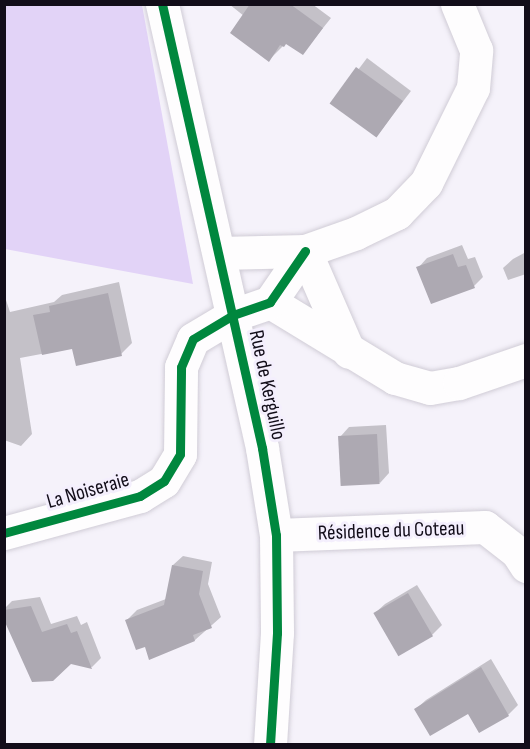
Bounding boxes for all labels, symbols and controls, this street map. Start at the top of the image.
street label: Rue de Kerguillo [243,328,291,442]
street label: La Noiseraie [44,467,132,515]
street label: Résidence du Coteau [317,516,465,546]

